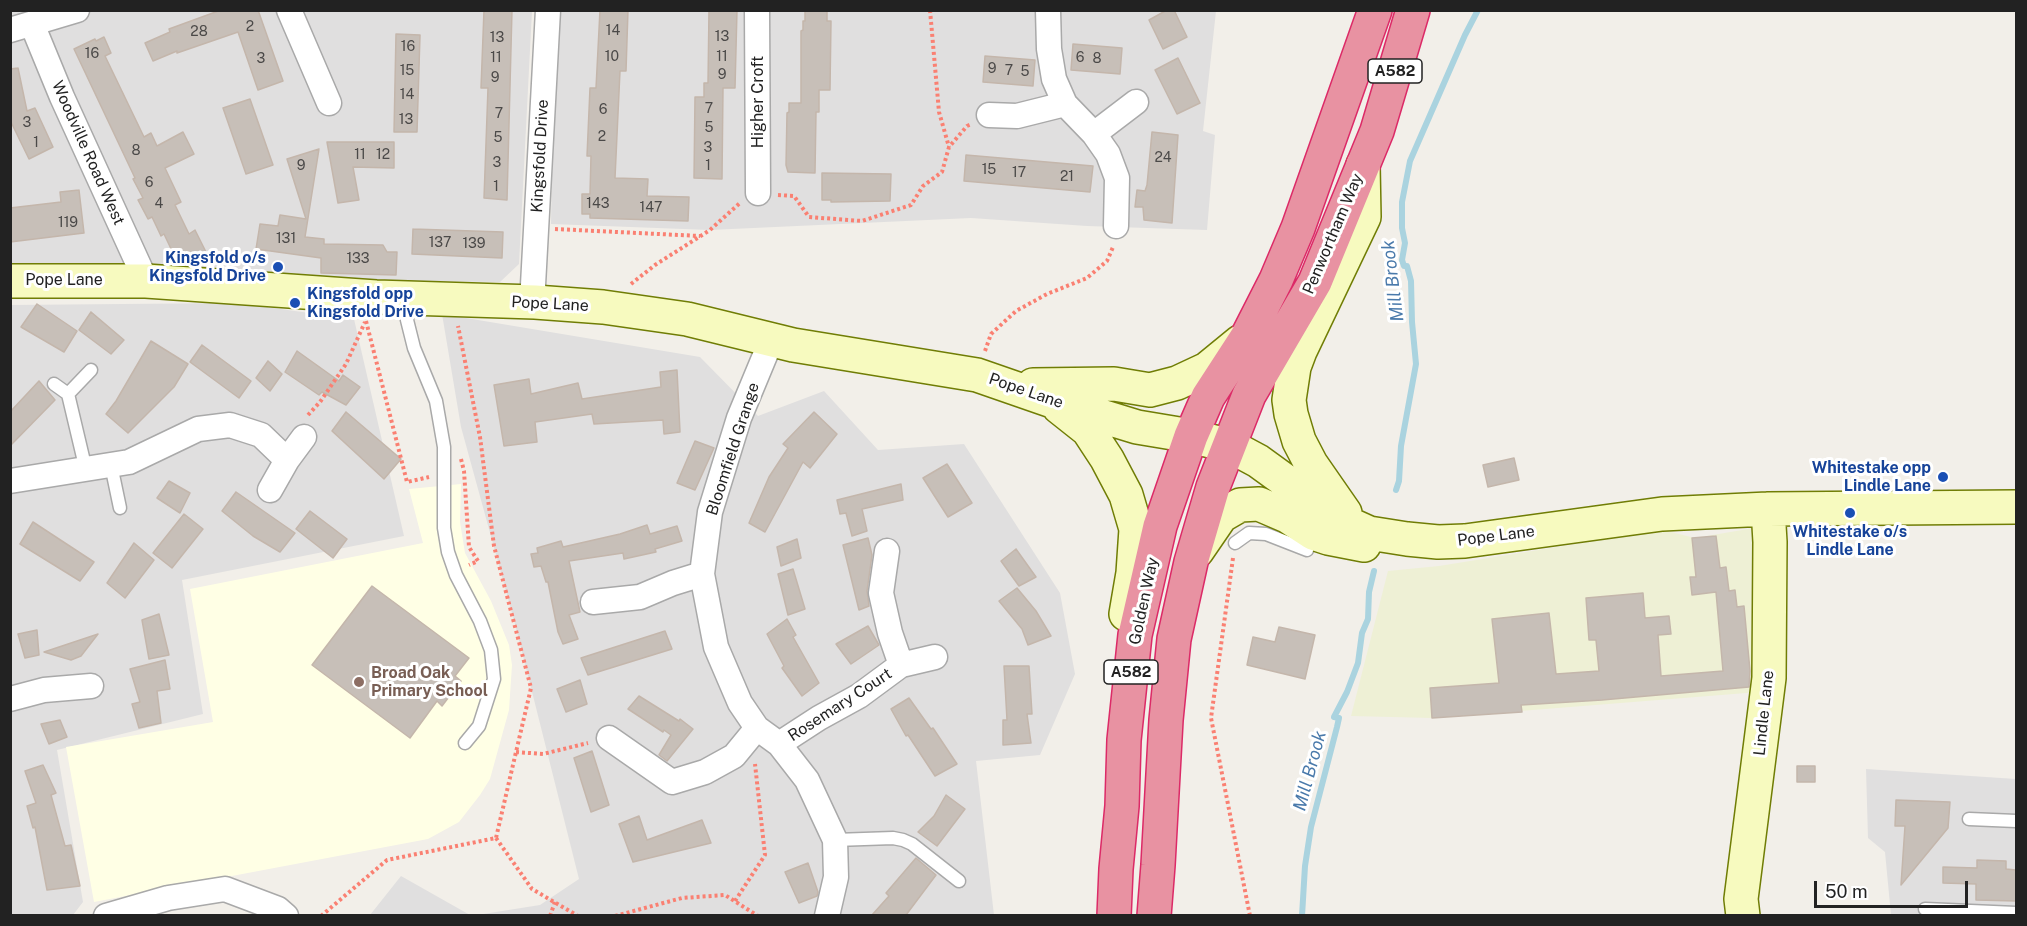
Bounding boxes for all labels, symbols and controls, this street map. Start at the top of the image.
house number: 2 [246,19,254,35]
house number: 14 [606,23,620,39]
house number: 28 [190,24,208,40]
house number: 13 [715,29,729,45]
house number: 13 [490,30,504,46]
house number: 16 [401,39,415,55]
house number: 16 [85,46,99,62]
house number: 10 [605,49,619,65]
house number: 11 [716,49,728,65]
house number: 11 [490,50,502,66]
house number: 6 [1076,50,1084,66]
house number: 3 [257,51,265,67]
house number: 8 [1092,51,1102,67]
street label: Higher Croft [748,56,768,148]
road number: A582 [1368,59,1422,83]
house number: 9 [988,61,996,77]
house number: 15 [400,63,414,79]
house number: 7 [1005,63,1013,79]
house number: 5 [1021,64,1029,80]
house number: 9 [718,67,726,83]
house number: 9 [491,70,499,86]
street label: Woodville Road West [48,78,128,228]
house number: 14 [400,87,414,103]
street label: Kingsfold Drive [527,99,553,213]
house number: 7 [705,101,713,117]
house number: 6 [599,102,607,118]
house number: 7 [495,106,503,122]
house number: 13 [399,112,413,128]
house number: 3 [23,115,31,131]
house number: 5 [705,120,713,136]
house number: 2 [598,129,606,145]
house number: 5 [494,130,502,146]
house number: 1 [33,135,39,151]
house number: 3 [704,140,712,156]
house number: 8 [131,143,141,159]
house number: 11 [354,147,366,163]
house number: 12 [376,147,390,163]
house number: 24 [1154,150,1172,166]
house number: 3 [493,155,501,171]
house number: 9 [297,158,305,174]
house number: 1 [705,158,711,174]
house number: 15 [982,162,996,178]
house number: 17 [1012,165,1026,181]
house number: 21 [1060,169,1074,185]
street label: Penwortham Way [1299,171,1367,297]
house number: 6 [145,175,153,191]
house number: 1 [493,179,499,195]
house number: 4 [155,196,163,212]
house number: 143 [586,196,610,212]
house number: 147 [640,200,662,216]
house number: 119 [58,215,78,231]
house number: 131 [276,231,296,247]
house number: 137 [429,235,451,251]
house number: 139 [462,236,486,252]
water label: Mill Brook [1377,239,1409,323]
place label: Kingsfold o/s Kingsfold Drive [149,248,266,286]
house number: 133 [346,251,370,267]
marker: Kingsfold o/s Kingsfold Drive [271,260,285,274]
street label: Pope Lane [25,270,103,290]
place label: Kingsfold opp Kingsfold Drive [307,284,424,322]
street label: Pope Lane [511,292,589,316]
marker: Kingsfold opp Kingsfold Drive [288,296,302,310]
street label: Pope Lane [986,369,1066,413]
street label: Bloomfield Grange [702,380,764,518]
place label: Whitestake opp Lindle Lane [1812,458,1931,496]
marker: Whitestake opp Lindle Lane [1936,470,1950,484]
marker: Whitestake o/s Lindle Lane [1843,506,1857,520]
street label: Pope Lane [1456,522,1536,550]
place label: Whitestake o/s Lindle Lane [1793,522,1907,560]
street label: Golden Way [1125,556,1163,646]
road number: A582 [1104,660,1158,684]
place label: Broad Oak Primary School [371,663,488,701]
street label: Rosemary Court [784,664,896,746]
street label: Lindle Lane [1750,669,1778,757]
marker: Broad Oak Primary School [352,675,366,689]
water label: Mill Brook [1289,729,1331,813]
scale bar [1817,869,1972,907]
text: 50 m [1825,881,1868,902]

